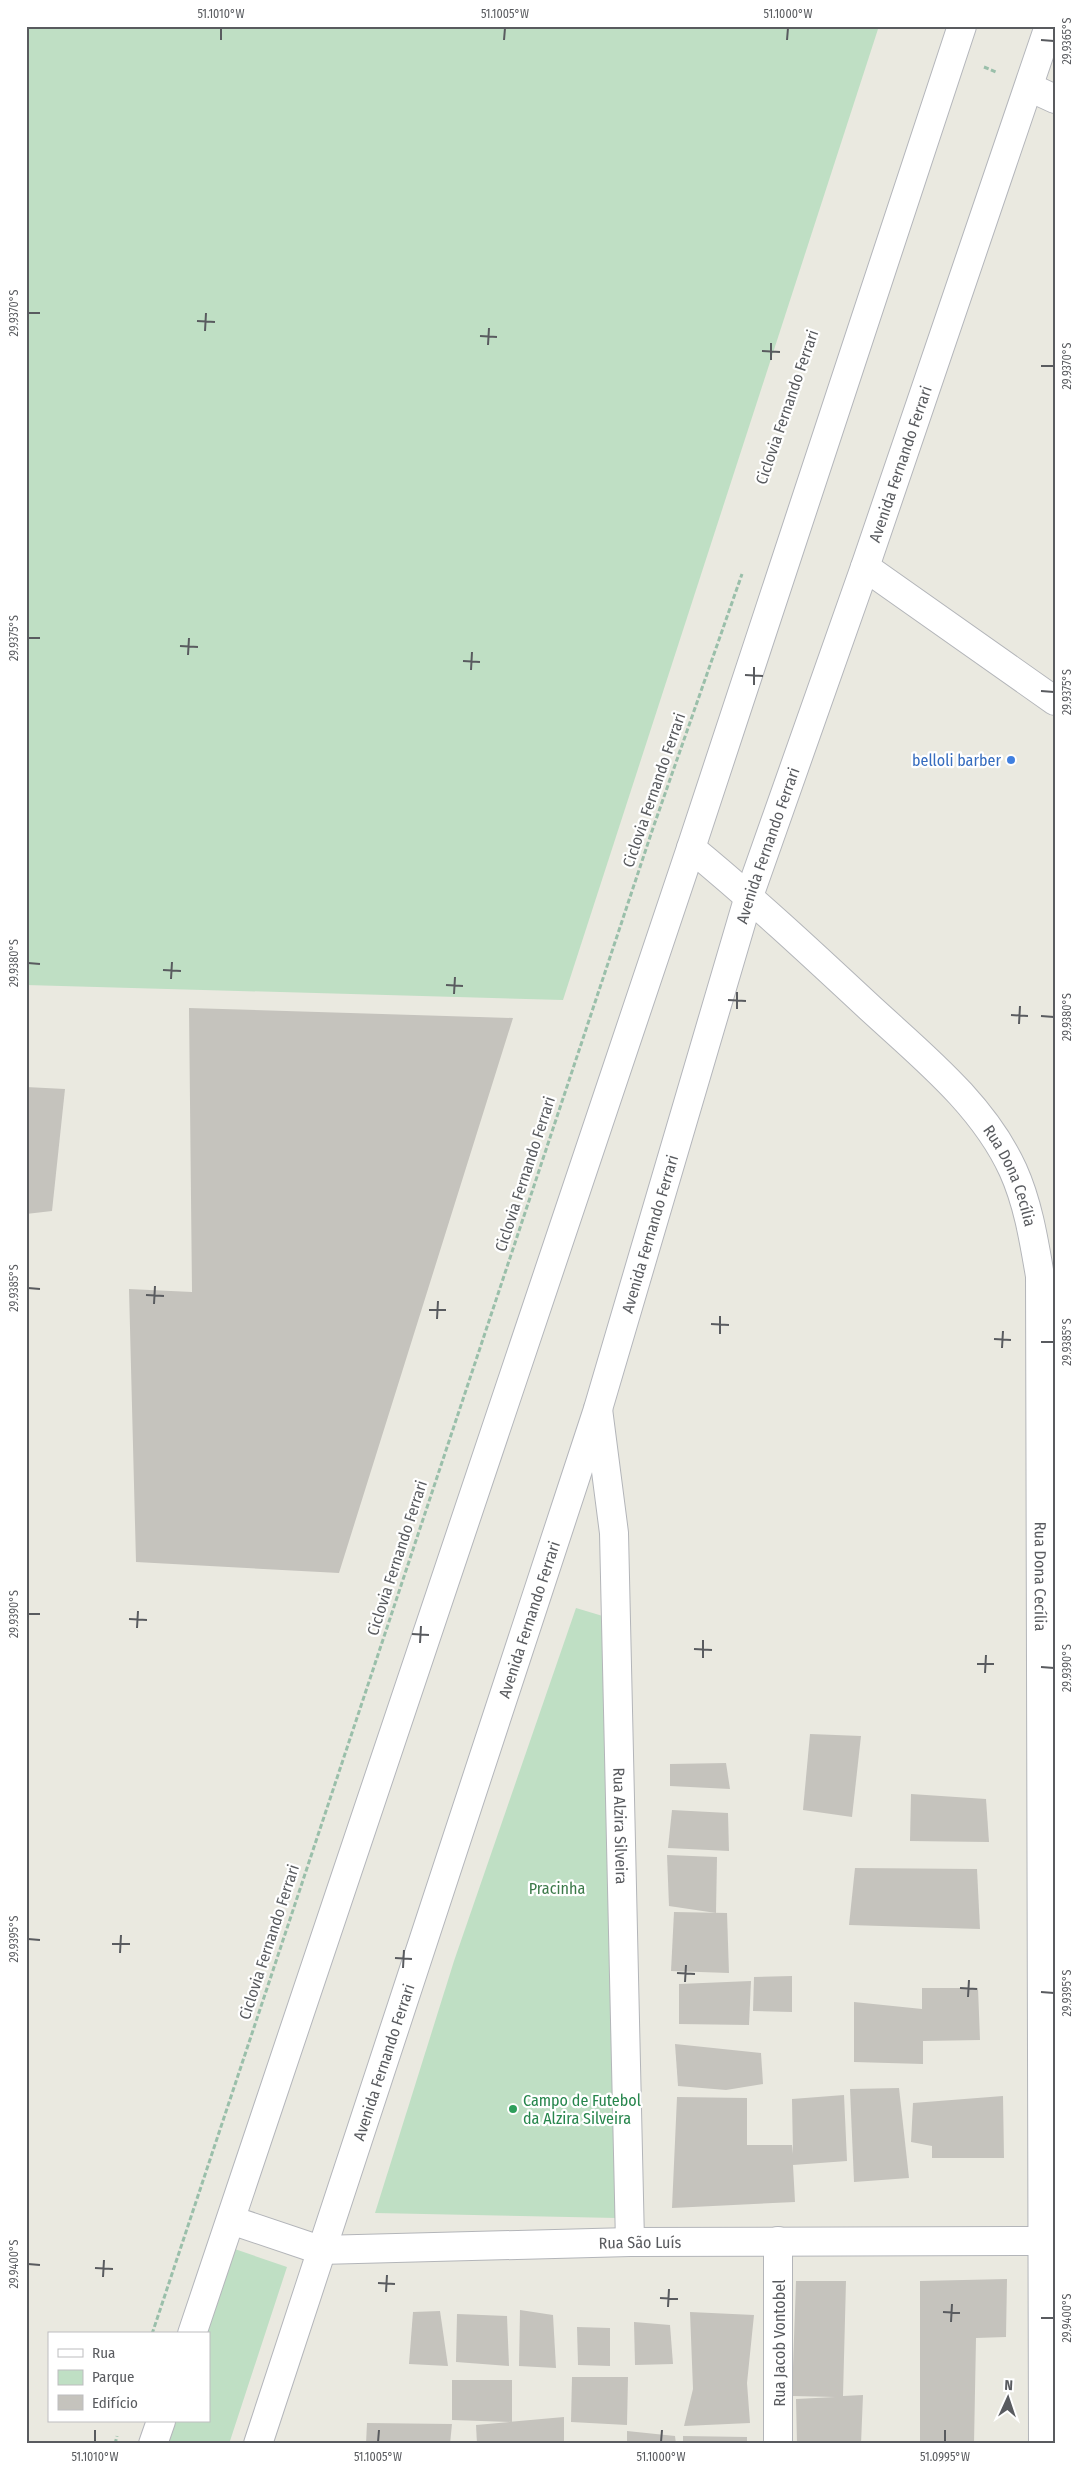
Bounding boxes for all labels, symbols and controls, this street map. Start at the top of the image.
text: 51.1010°W [197,7,245,21]
text: 51.1005°W [481,7,529,21]
text: 51.1000°W [764,7,813,21]
text: 29.9365°S [1060,17,1074,65]
text: 29.9370°S [7,290,21,336]
street label: Ciclovia Fernando Ferrari [752,327,822,487]
text: 29.9370°S [1060,343,1074,389]
street label: Avenida Fernando Ferrari [865,383,935,545]
text: 29.9375°S [7,615,21,661]
text: 29.9375°S [1060,669,1074,715]
street label: Ciclovia Fernando Ferrari [619,710,689,870]
place label: belloli barber [912,751,1001,770]
marker: belloli barber [1005,754,1017,766]
street label: Avenida Fernando Ferrari [732,765,803,926]
text: 29.9380°S [7,939,21,987]
text: 29.9380°S [1060,993,1074,1041]
street label: Ciclovia Fernando Ferrari [491,1094,559,1254]
street label: Rua Dona Cecília [980,1121,1040,1228]
street label: Avenida Fernando Ferrari [617,1152,682,1315]
text: 29.9385°S [7,1264,21,1312]
text: 29.9385°S [1060,1318,1074,1366]
street label: Ciclovia Fernando Ferrari [363,1478,431,1638]
street label: Rua Dona Cecília [1031,1522,1050,1631]
street label: Avenida Fernando Ferrari [494,1538,564,1700]
text: 29.9390°S [7,1590,21,1638]
text: 29.9390°S [1060,1644,1074,1692]
street label: Rua Alzira Silveira [610,1767,631,1885]
street label: Ciclovia Fernando Ferrari [235,1862,303,2022]
park label: Pracinha [529,1879,585,1898]
text: 29.9395°S [7,1915,21,1962]
text: 29.9395°S [1060,1969,1074,2016]
street label: Avenida Fernando Ferrari [349,1981,418,2143]
place label: Campo de Futebol da Alzira Silveira [523,2091,641,2128]
marker: Campo de Futebol da Alzira Silveira [507,2103,519,2115]
street label: Rua São Luís [598,2232,682,2252]
text: 29.9400°S [7,2240,21,2288]
street label: Rua Jacob Vontobel [770,2280,789,2406]
text: 29.9400°S [1060,2294,1074,2342]
legend [48,2332,210,2422]
text: Rua [92,2344,115,2362]
text: Parque [92,2368,135,2386]
north arrow [984,2372,1034,2422]
text: N [1004,2377,1013,2394]
text: Edifício [92,2394,138,2412]
text: 51.1010°W [71,2450,119,2464]
text: 51.1005°W [354,2450,402,2464]
text: 51.1000°W [637,2450,686,2464]
text: 51.0995°W [920,2450,970,2464]

